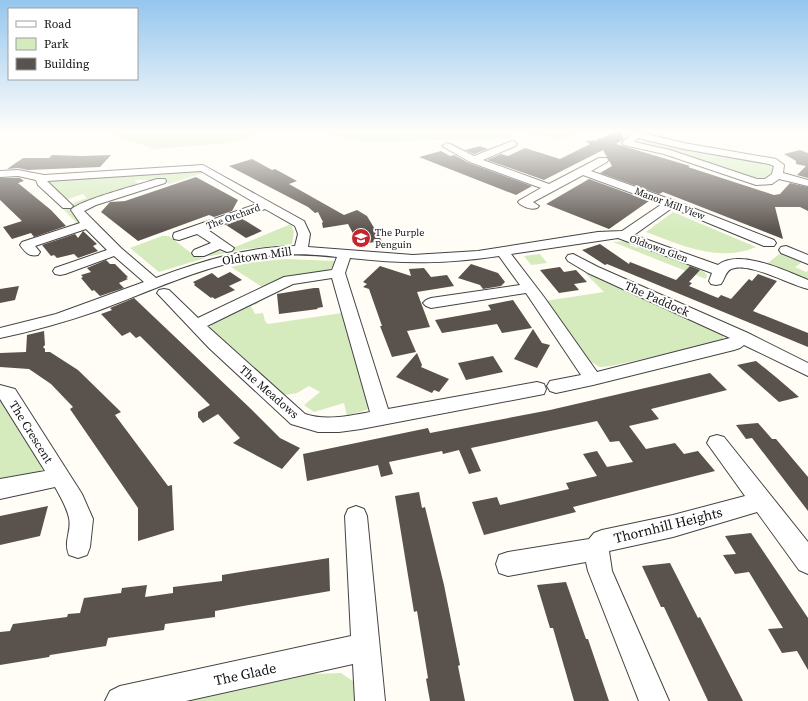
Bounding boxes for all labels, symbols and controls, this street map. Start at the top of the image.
legend [8,8,138,80]
text: Road [44,16,71,32]
text: Park [44,36,69,52]
text: Building [44,56,89,72]
street label: Manor Mill View [633,184,707,223]
street label: The Orchard [204,201,262,232]
place label: The Purple Penguin [375,226,424,251]
school or university icon: The Purple Penguin [350,227,372,249]
street label: Oldtown Glen [628,232,690,265]
street label: Oldtown Mill [221,243,293,269]
street label: The Paddock [622,278,692,321]
street label: The Meadows [236,362,302,422]
street label: The Crescent [6,398,56,466]
street label: Thornhill Heights [612,502,724,548]
street label: The Glade [212,658,278,690]

